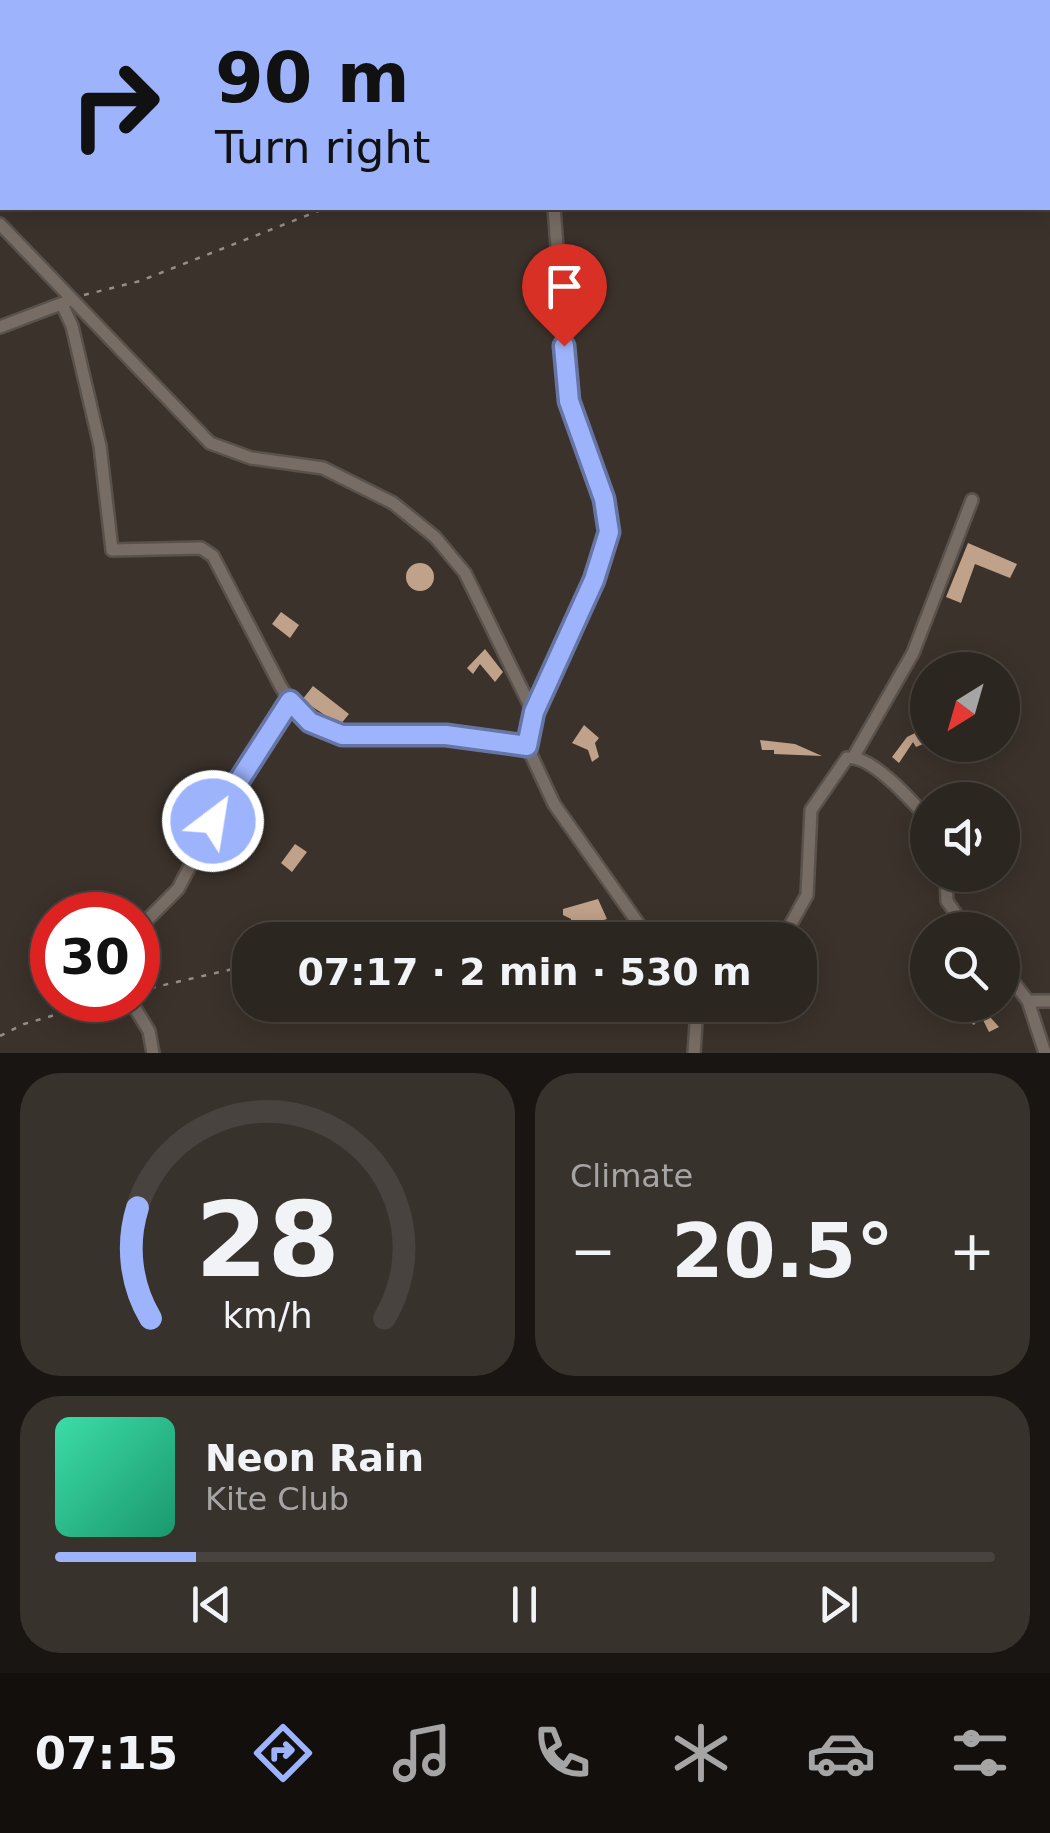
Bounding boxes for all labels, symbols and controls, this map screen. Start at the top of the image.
text: 90 m [215,37,410,119]
icon: right [50,40,180,170]
text: Turn right [215,121,430,174]
pin [522,244,607,347]
icon: arrive [537,259,592,314]
north arrow [910,652,1020,762]
map controls [910,652,1020,1022]
position arrow [161,769,265,873]
button: sound [910,782,1020,892]
speed limit sign: 30 [30,892,160,1022]
button: search [910,912,1020,1022]
text: 07:17 · 2 min · 530 m [297,950,752,994]
text: Climate [570,1157,693,1195]
text: 28 [195,1179,340,1301]
text: 20.5° [671,1207,894,1295]
text: − [570,1219,616,1283]
text: + [949,1219,995,1283]
text: km/h [222,1295,313,1336]
text: Neon Rain [205,1436,424,1480]
text: Kite Club [205,1480,349,1518]
icon: previous [184,1577,239,1632]
icon: pause [497,1577,552,1632]
icon: next [811,1577,866,1632]
icon: directions [248,1718,318,1788]
icon: music [387,1718,457,1788]
icon: phone [527,1718,597,1788]
icon: climate [666,1718,736,1788]
icon: car [806,1718,876,1788]
icon: filters [945,1718,1015,1788]
text: 07:15 [35,1727,178,1780]

